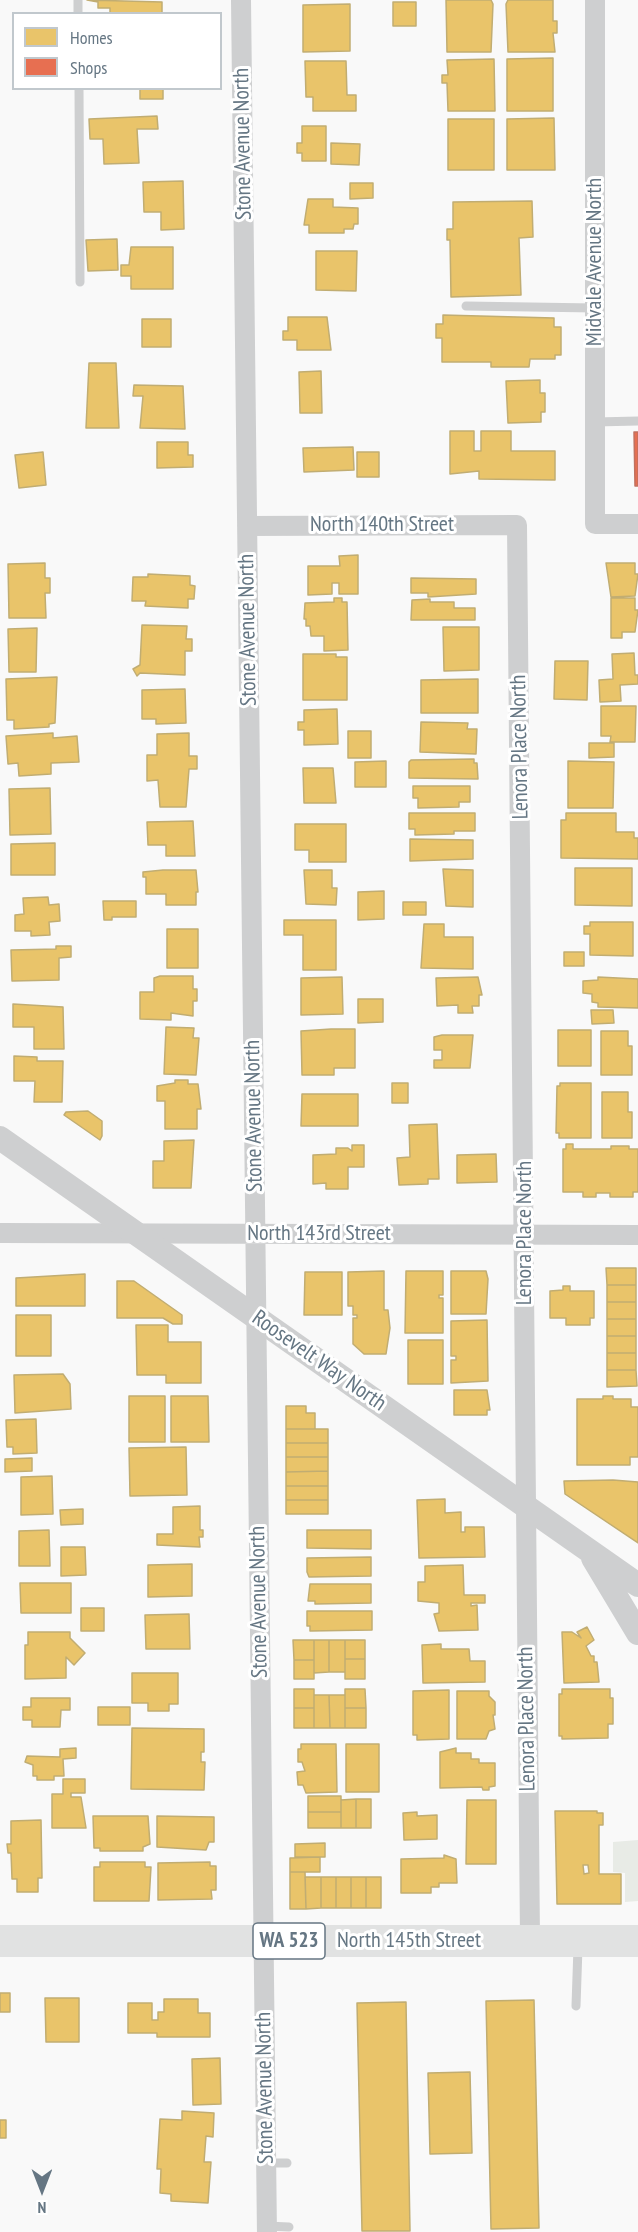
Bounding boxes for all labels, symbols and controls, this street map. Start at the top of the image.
legend [12,12,222,90]
text: Homes [70,26,113,49]
text: Shops [70,56,107,79]
street label: Stone Avenue North [228,68,258,220]
street label: Midvale Avenue North [582,178,608,346]
street label: North 140th Street [310,512,454,538]
street label: Stone Avenue North [233,554,263,706]
street label: Lenora Place North [506,674,534,820]
street label: Stone Avenue North [239,1040,269,1192]
street label: Lenora Place North [512,1161,538,1305]
street label: North 143rd Street [247,1221,391,1247]
street label: Roosevelt Way North [247,1305,391,1417]
street label: Stone Avenue North [244,1526,274,1678]
street label: Lenora Place North [513,1646,541,1792]
road number: WA 523 [253,1923,325,1959]
street label: North 145th Street [337,1928,481,1954]
street label: Stone Avenue North [250,2012,280,2164]
north arrow [12,2160,72,2220]
text: N [38,2198,46,2218]

